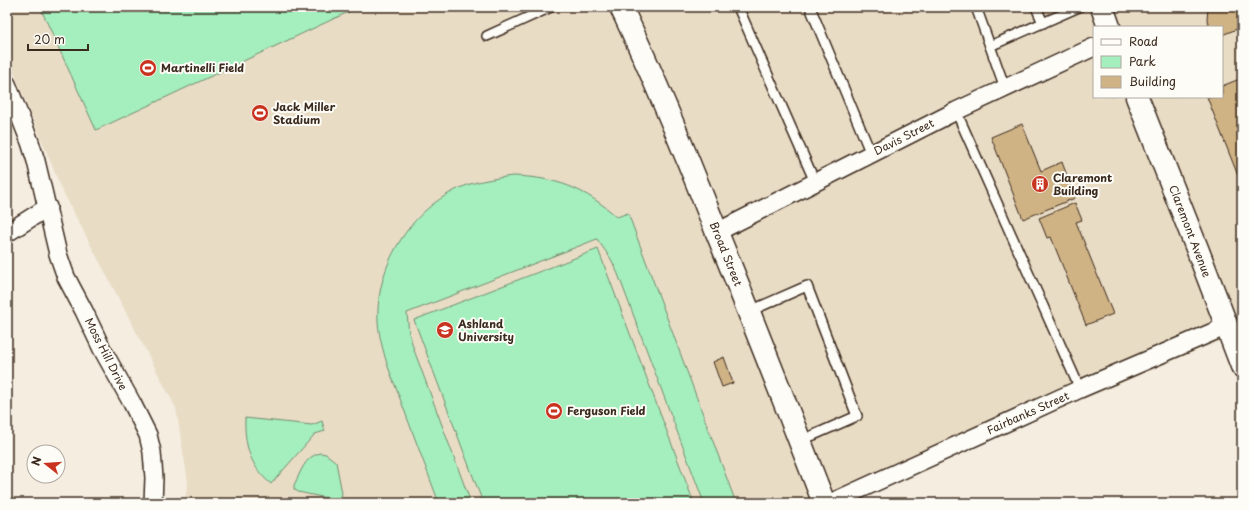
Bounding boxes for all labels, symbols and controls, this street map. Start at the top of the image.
scale bar [28,26,88,52]
legend [1093,26,1223,98]
text: 20 m [34,30,65,48]
text: Road [1129,32,1158,50]
text: Park [1129,52,1156,70]
sports icon: Martinelli Field [138,58,158,78]
place label: Martinelli Field [161,59,244,76]
text: Building [1129,72,1176,90]
place label: Jack Miller Stadium [273,98,335,128]
sports icon: Jack Miller Stadium [250,103,270,123]
street label: Davis Street [871,114,937,159]
place label: Claremont Building [1053,169,1112,199]
building icon: Claremont Building [1030,174,1050,194]
street label: Claremont Avenue [1165,182,1216,279]
street label: Broad Street [706,219,747,289]
street label: Moss Hill Drive [81,315,132,393]
place label: Ashland University [457,315,514,345]
school or university icon: Ashland University [435,320,455,340]
street label: Fairbanks Street [984,387,1072,438]
sports icon: Ferguson Field [544,401,564,421]
place label: Ferguson Field [567,402,646,419]
north arrow [26,444,66,484]
text: N [27,454,45,468]

